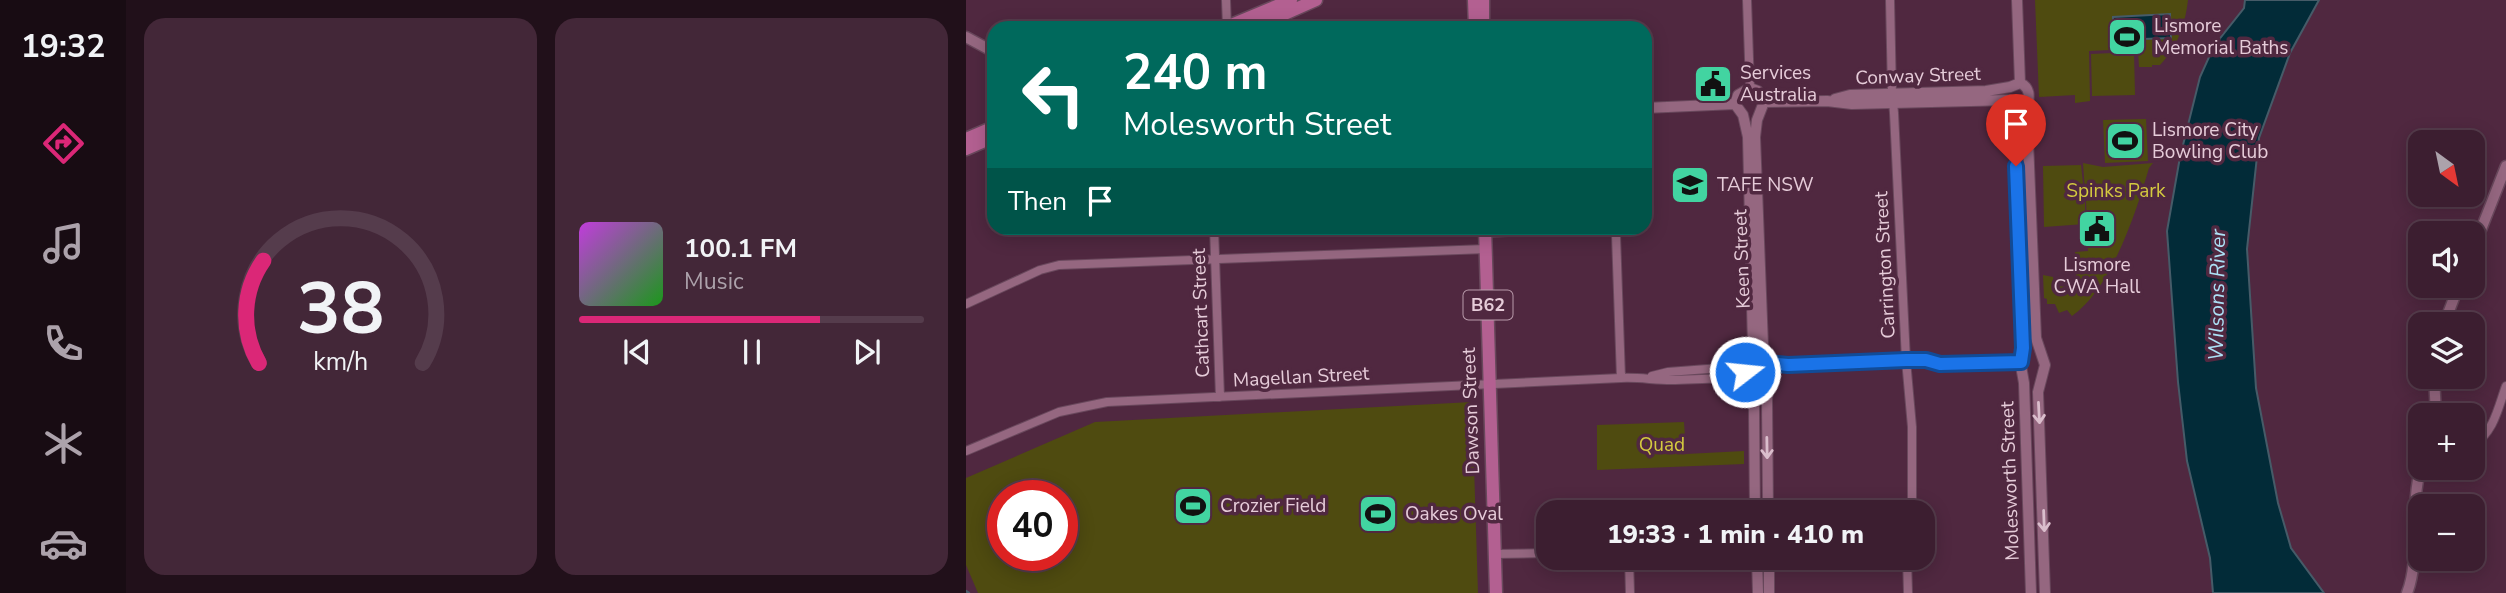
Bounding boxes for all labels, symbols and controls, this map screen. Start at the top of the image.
place label: Lismore Memorial Baths [2154,13,2288,61]
sports icon: Lismore Memorial Baths [2106,16,2148,58]
text: 19:32 [21,25,105,68]
text: 240 m [1123,39,1267,106]
icon: left [1008,49,1099,140]
place label: Services Australia [1740,60,1817,108]
street label: Conway Street [1855,61,1982,91]
public building icon: Services Australia [1692,63,1734,105]
pin [1986,94,2046,166]
text: Molesworth Street [1123,103,1391,146]
icon: arrive [1997,105,2035,143]
place label: Lismore City Bowling Club [2152,117,2268,165]
icon: directions [39,119,88,168]
sports icon: Lismore City Bowling Club [2104,120,2146,162]
north arrow [2408,130,2485,206]
map controls [2408,130,2485,571]
school or university icon: TAFE NSW [1669,164,1711,206]
place label: TAFE NSW [1717,172,1814,198]
park label: Spinks Park [2066,178,2166,204]
icon: arrive [1081,182,1119,220]
text: Then [1008,184,1067,219]
street label: Carrington Street [1868,191,1902,339]
public building icon: Lismore CWA Hall [2076,208,2118,250]
street label: Keen Street [1727,209,1757,309]
icon: music [39,219,88,268]
button: sound [2408,221,2485,298]
water label: Wilsons River [2202,228,2232,361]
text: 100.1 FM [684,231,797,266]
street label: Cathcart Street [1186,248,1216,378]
place label: Lismore CWA Hall [2054,252,2141,300]
text: 38 [297,259,384,359]
text: Music [684,266,744,297]
road number: B62 [1464,290,1512,320]
button: layers [2408,312,2485,389]
icon: phone [39,319,88,368]
icon: previous [618,333,656,371]
icon: pause [733,333,771,371]
icon: next [848,333,886,371]
position arrow [1708,335,1782,409]
text: km/h [313,344,368,378]
street label: Dawson Street [1456,347,1486,475]
street label: Magellan Street [1232,360,1370,394]
street label: Molesworth Street [1994,401,2026,561]
one-way arrow [2033,401,2046,423]
button: + [2408,403,2485,480]
icon: climate [39,419,88,468]
park label: Quad [1639,432,1685,458]
one-way arrow [1760,436,1774,459]
speed limit sign: 40 [987,480,1078,571]
sports icon: Crozier Field [1172,485,1214,527]
place label: Crozier Field [1220,493,1326,519]
sports icon: Oakes Oval [1357,493,1399,535]
button: − [2408,494,2485,571]
place label: Oakes Oval [1405,501,1503,527]
one-way arrow [2037,509,2051,532]
text: 19:33 · 1 min · 410 m [1607,517,1864,552]
icon: car [39,519,88,568]

